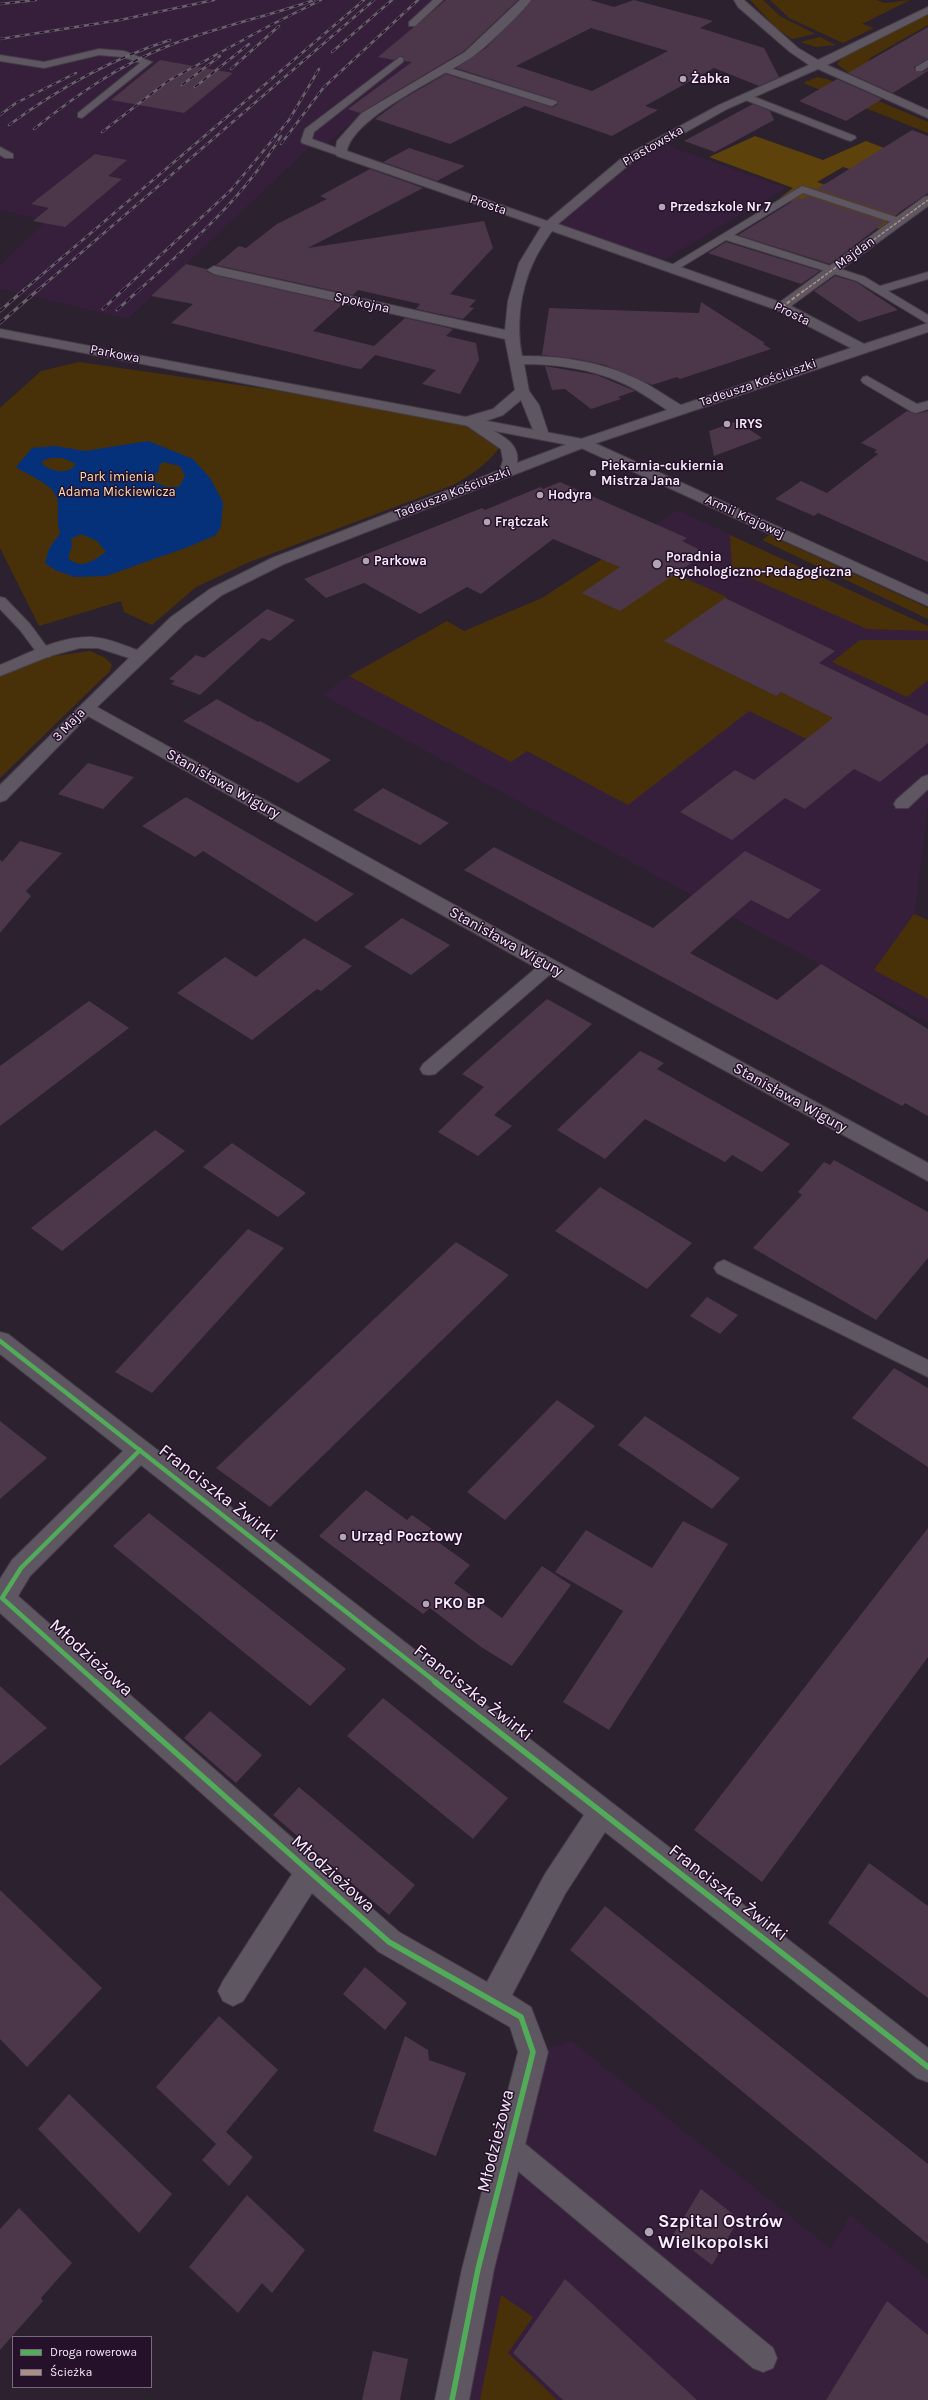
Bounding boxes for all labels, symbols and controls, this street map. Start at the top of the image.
place label: Żabka [691,71,730,87]
marker: Żabka [678,74,688,84]
street label: Piastowska [620,122,686,170]
street label: Prosta [468,191,508,219]
place label: Przedszkole Nr 7 [670,199,771,215]
marker: Przedszkole Nr 7 [657,202,667,212]
street label: Majdan [832,233,878,273]
street label: Spokojna [333,289,391,317]
street label: Prosta [772,299,812,329]
street label: Parkowa [89,342,141,366]
street label: Tadeusza Kościuszki [698,356,818,410]
place label: IRYS [735,416,763,432]
marker: IRYS [722,419,732,429]
place label: Piekarnia-cukiernia Mistrza Jana [601,458,724,489]
street label: Tadeusza Kościuszki [393,464,513,522]
marker: Piekarnia-cukiernia Mistrza Jana [588,468,598,478]
park label: Park imienia Adama Mickiewicza [58,469,176,500]
place label: Hodyra [548,487,592,503]
marker: Hodyra [535,490,545,500]
street label: Armii Krajowej [703,492,787,542]
place label: Frątczak [495,514,549,530]
marker: Frątczak [482,517,492,527]
place label: Poradnia Psychologiczno-Pedagogiczna [666,549,852,580]
place label: Parkowa [374,553,427,569]
marker: Parkowa [361,556,371,566]
marker: Poradnia Psychologiczno-Pedagogiczna [651,558,663,570]
street label: 3 Maja [49,705,89,745]
street label: Stanisława Wigury [163,745,283,823]
street label: Stanisława Wigury [446,903,566,981]
street label: Stanisława Wigury [730,1059,850,1137]
street label: Franciszka Żwirki [154,1440,282,1546]
place label: Urząd Pocztowy [351,1528,462,1546]
marker: Urząd Pocztowy [338,1532,348,1542]
place label: PKO BP [434,1595,485,1613]
marker: PKO BP [421,1599,431,1609]
street label: Młodzieżowa [45,1615,137,1701]
street label: Franciszka Żwirki [409,1640,537,1746]
street label: Młodzieżowa [287,1831,379,1917]
street label: Franciszka Żwirki [664,1840,792,1946]
street label: Młodzieżowa [473,2087,519,2195]
place label: Szpital Ostrów Wielkopolski [658,2211,783,2254]
marker: Szpital Ostrów Wielkopolski [643,2226,655,2238]
legend [12,2336,152,2388]
text: Droga rowerowa [50,2345,137,2359]
text: Ścieżka [50,2365,92,2379]

